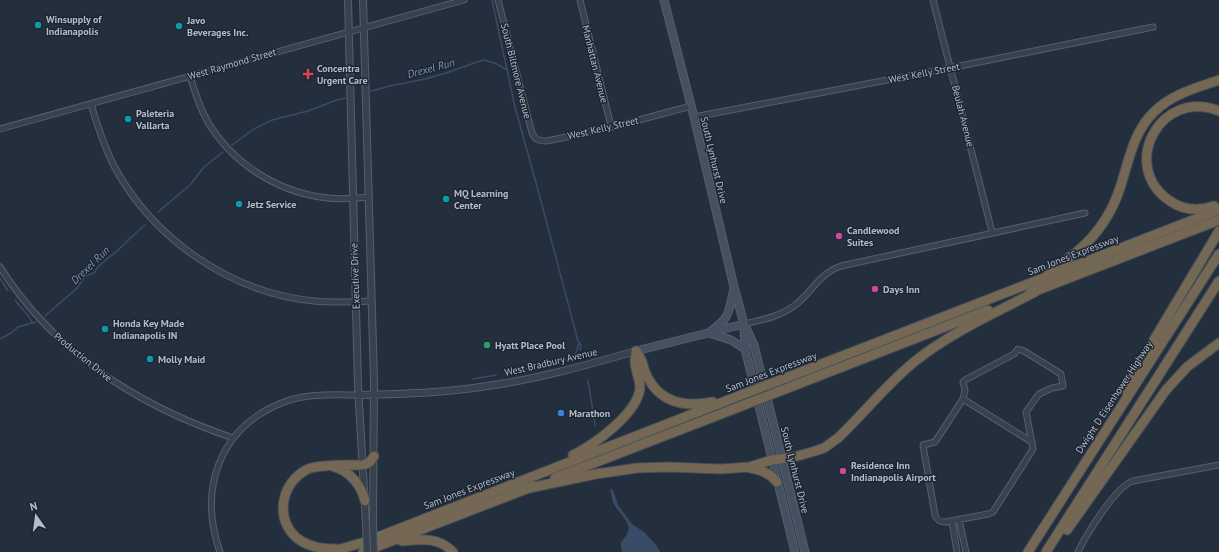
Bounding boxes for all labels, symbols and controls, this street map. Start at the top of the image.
place label: Winsupply of Indianapolis [46,13,102,38]
place label: Javo Beverages Inc. [186,14,249,39]
marker: Winsupply of Indianapolis [33,20,43,30]
marker: Javo Beverages Inc. [174,21,184,31]
street label: South Biltmore Avenue [498,22,534,120]
street label: Manhattan Avenue [579,24,611,104]
street label: West Raymond Street [186,45,278,83]
water label: Drexel Run [406,55,457,81]
street label: West Kelly Street [887,60,961,86]
place label: Concentra Urgent Care [317,62,368,87]
marker: Concentra Urgent Care [302,68,314,80]
street label: Beulah Avenue [949,84,977,148]
place label: Paleteria Vallarta [135,107,174,132]
street label: West Kelly Street [566,113,640,142]
marker: Paleteria Vallarta [123,114,133,124]
street label: South Lynhurst Drive [698,115,730,205]
place label: MQ Learning Center [454,187,508,212]
marker: MQ Learning Center [441,194,451,204]
place label: Jetz Service [246,198,296,211]
marker: Jetz Service [234,199,244,209]
place label: Candlewood Suites [847,224,900,249]
marker: Candlewood Suites [834,231,844,241]
street label: Sam Jones Expressway [1026,232,1121,278]
water label: Drexel Run [68,243,113,287]
street label: Executive Drive [347,243,363,309]
place label: Days Inn [883,283,920,296]
marker: Days Inn [870,284,880,294]
place label: Honda Key Made Indianapolis IN [113,317,184,342]
marker: Honda Key Made Indianapolis IN [100,324,110,334]
street label: Production Drive [51,330,115,384]
street label: Dwight D Eisenhower Highway [1073,338,1156,456]
place label: Hyatt Place Pool [495,339,565,352]
marker: Hyatt Place Pool [482,340,492,350]
street label: West Bradbury Avenue [503,345,599,379]
street label: Sam Jones Expressway [724,349,819,395]
place label: Molly Maid [158,353,205,366]
marker: Molly Maid [145,354,155,364]
place label: Marathon [569,407,610,420]
marker: Marathon [556,408,566,418]
street label: South Lynhurst Drive [778,425,812,515]
place label: Residence Inn Indianapolis Airport [851,459,936,484]
street label: Sam Jones Expressway [422,466,517,512]
marker: Residence Inn Indianapolis Airport [838,466,848,476]
north arrow [16,496,56,536]
text: N [28,499,39,514]

